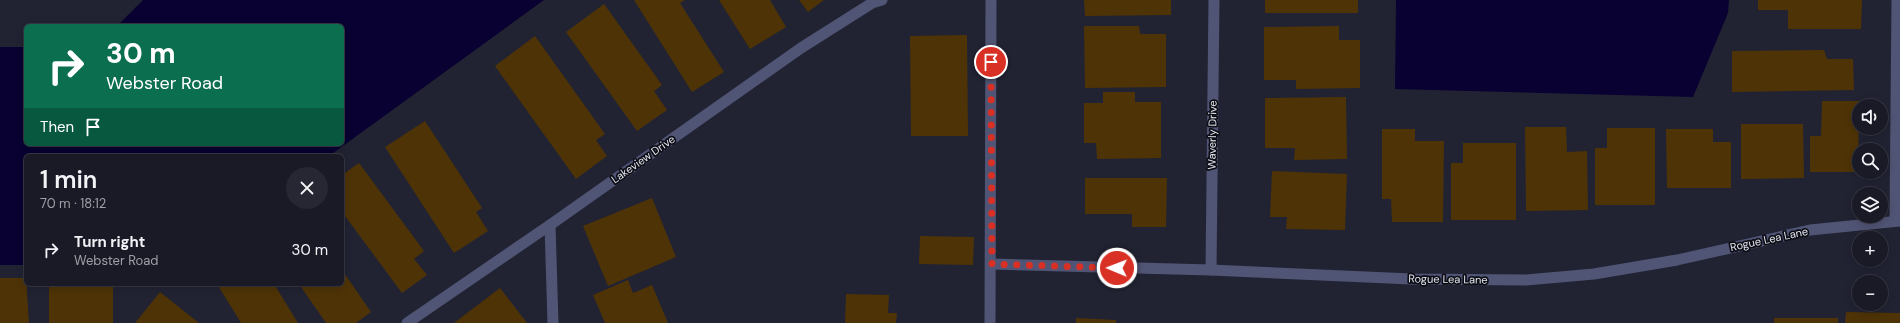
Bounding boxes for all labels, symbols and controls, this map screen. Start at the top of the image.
text: 30 m [106,35,176,72]
icon: right [40,40,92,92]
pin [974,45,1008,79]
icon: arrive [980,51,1002,73]
text: Webster Road [106,71,223,95]
map controls [1852,99,1888,311]
button: sound [1852,99,1888,135]
street label: Waverly Drive [1204,100,1220,170]
icon: arrive [82,116,104,138]
text: Then [40,117,74,137]
street label: Lakeview Drive [608,132,678,186]
button: search [1852,143,1888,179]
text: 1 min [40,164,97,195]
button: close [286,167,328,209]
button: layers [1852,187,1888,223]
text: 70 m · 18:12 [40,195,106,212]
street label: Rogue Lea Lane [1729,224,1809,254]
button: + [1852,231,1888,267]
text: Turn right [74,232,145,252]
icon: right [40,239,62,261]
text: 30 m [292,240,328,260]
position arrow [1096,247,1138,289]
text: Webster Road [74,252,159,269]
street label: Rogue Lea Lane [1408,271,1488,287]
button: − [1852,275,1888,311]

